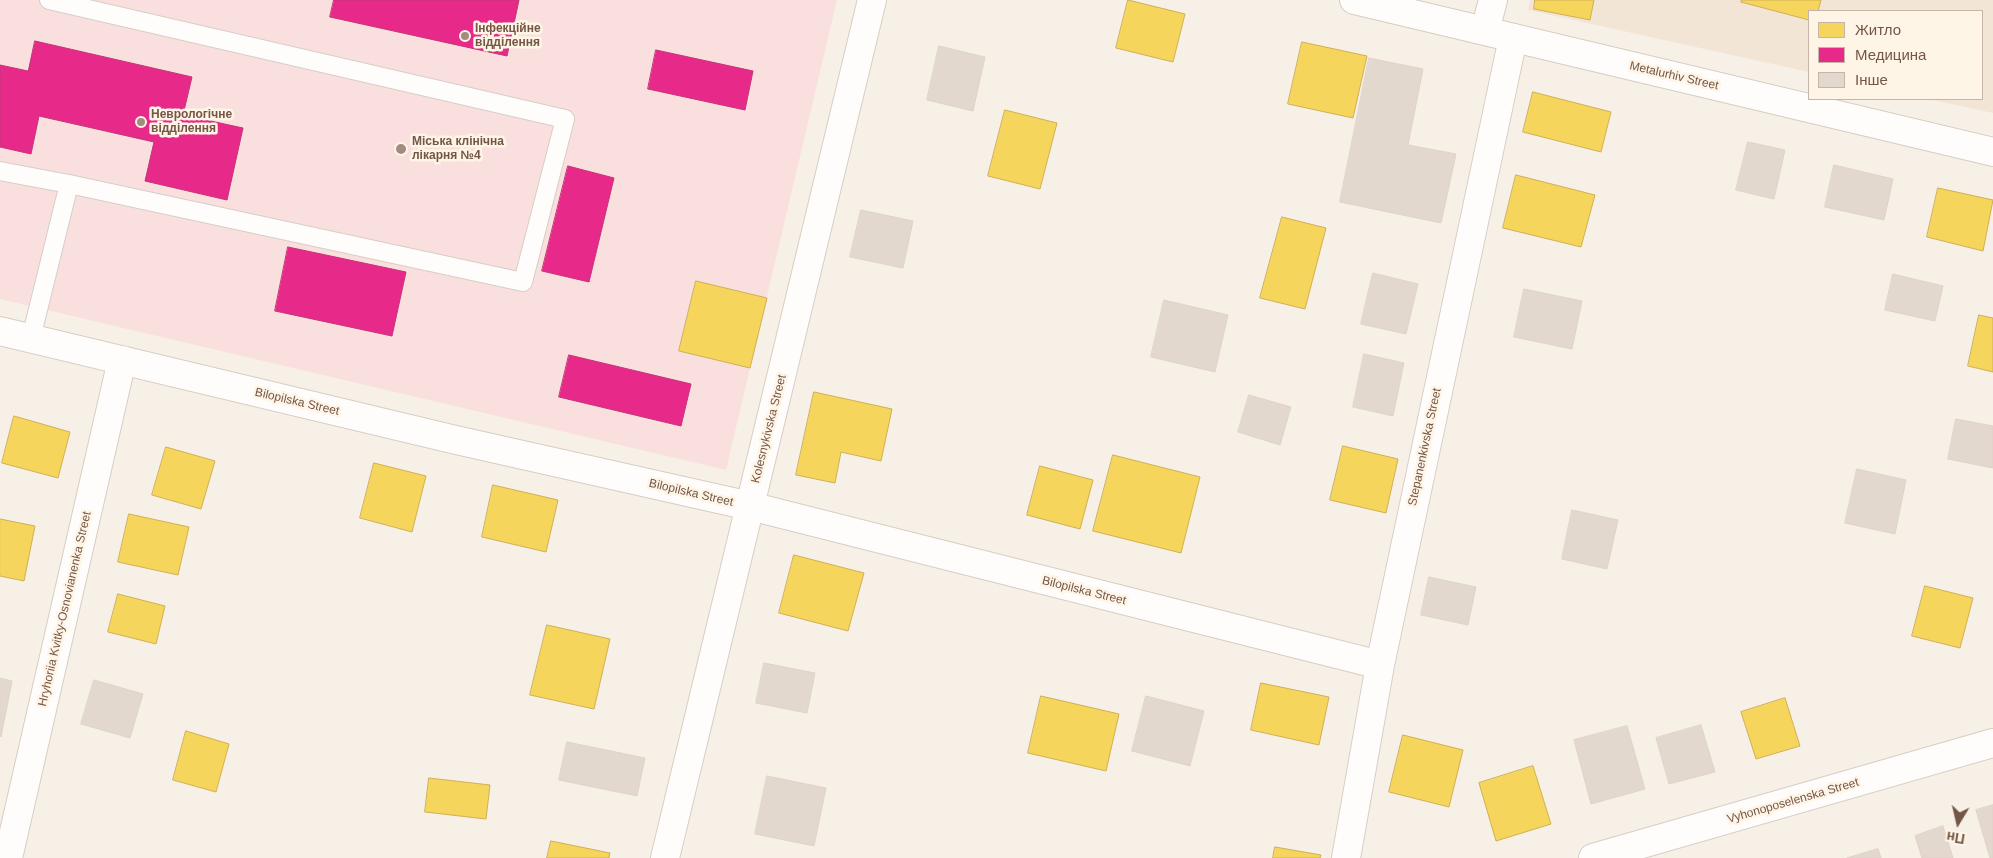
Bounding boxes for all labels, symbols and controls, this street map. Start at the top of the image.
legend [1808,10,1983,100]
text: Житло [1855,21,1901,38]
place label: Інфекційне відділення [475,22,541,50]
marker: Інфекційне відділення [459,30,471,42]
text: Медицина [1855,46,1926,63]
street label: Metalurhiv Street [1628,59,1720,93]
text: Інше [1855,71,1888,88]
place label: Неврологічне відділення [151,108,232,136]
marker: Неврологічне відділення [135,116,147,128]
place label: Міська клінічна лікарня №4 [412,135,504,163]
marker: Міська клінічна лікарня №4 [394,142,408,156]
street label: Kolesnykivska Street [749,373,789,485]
street label: Bilopilska Street [253,385,341,419]
street label: Stepanenkivska Street [1405,387,1445,507]
street label: Bilopilska Street [647,476,735,510]
street label: Hryhoriia Kvitky-Osnovianenka Street [36,510,94,708]
street label: Bilopilska Street [1041,574,1127,608]
street label: Vyhonoposelenska Street [1725,775,1861,827]
north arrow [1933,798,1983,848]
text: Пн [1945,828,1966,847]

